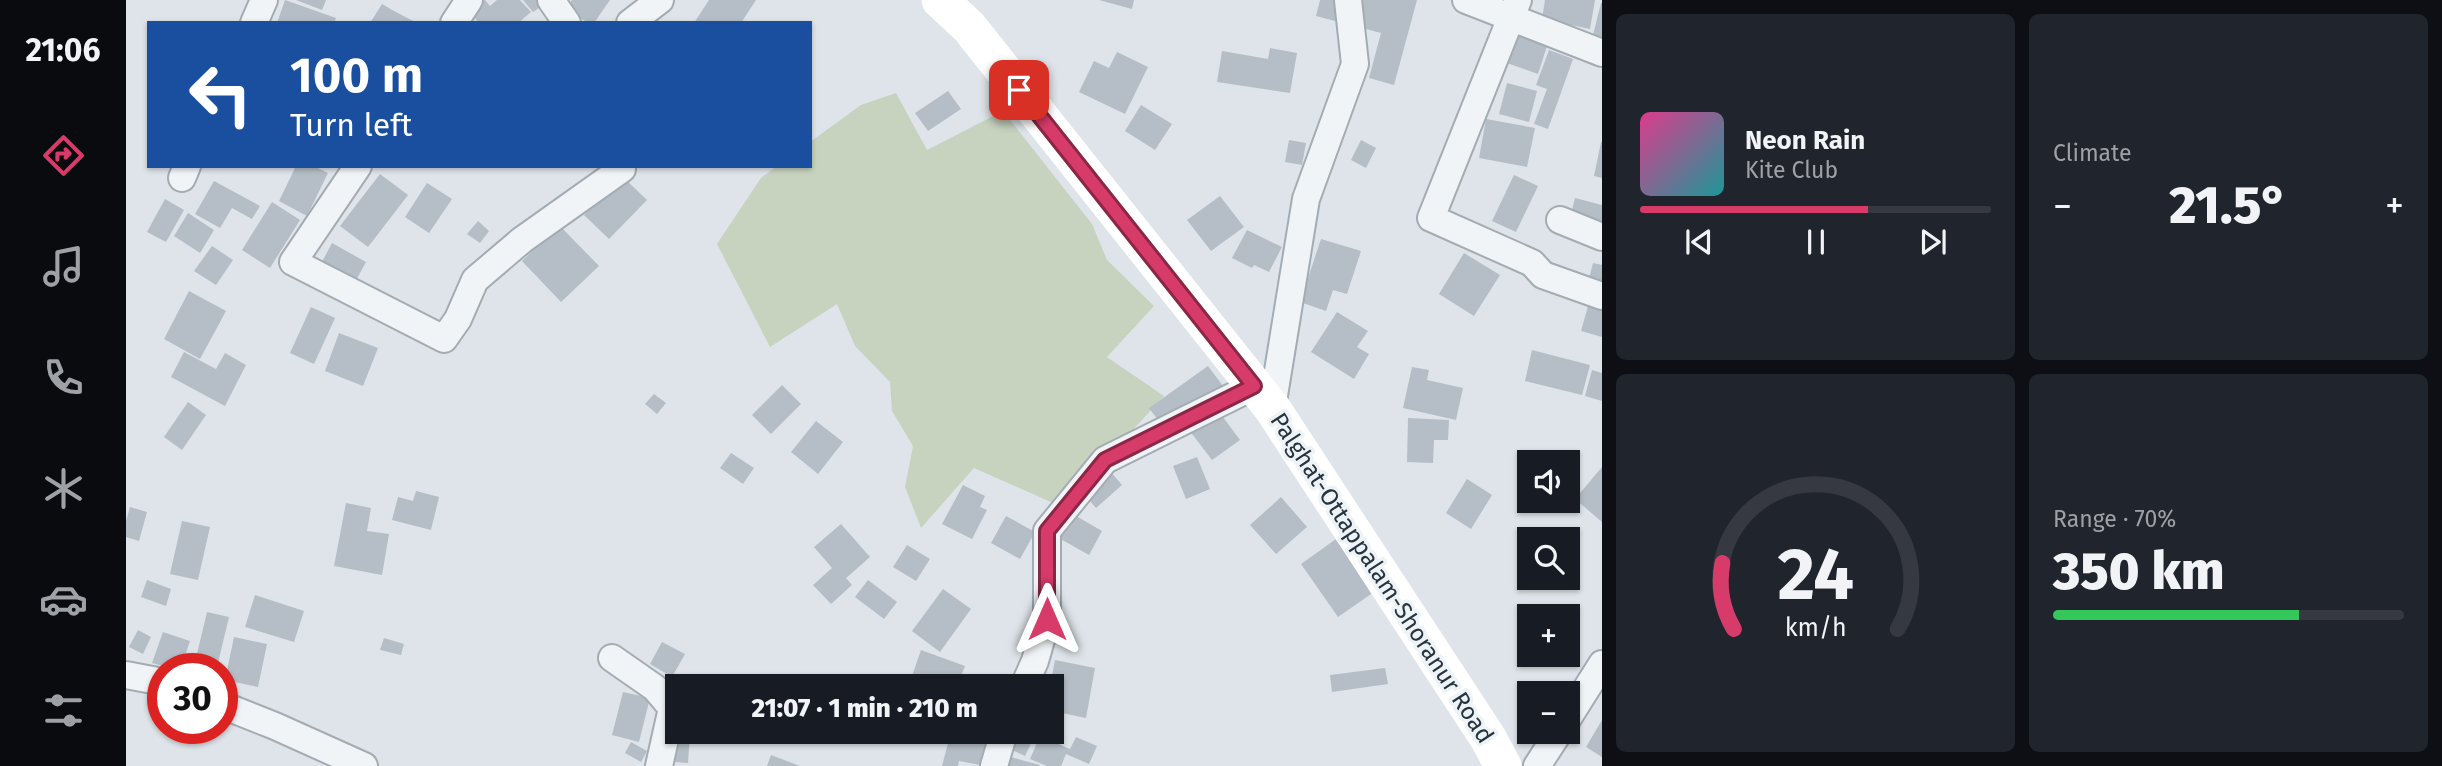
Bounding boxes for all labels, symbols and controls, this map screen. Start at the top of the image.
text: 21:06 [25,31,101,69]
text: 100 m [290,46,423,105]
icon: left [175,49,266,140]
pin [989,60,1049,120]
icon: arrive [1000,71,1038,109]
text: Turn left [290,106,412,144]
text: Neon Rain [1745,125,1865,156]
icon: directions [39,131,88,180]
text: Climate [2053,139,2132,167]
text: Kite Club [1745,156,1838,184]
text: 21.5° [2169,174,2288,237]
text: − [2053,183,2072,229]
text: + [2385,183,2404,229]
icon: previous [1680,223,1718,261]
icon: pause [1797,223,1835,261]
icon: next [1914,223,1952,261]
icon: music [39,242,88,291]
icon: phone [39,353,88,402]
street label: Palghat-Ottappalam-Shoranur Road [1265,408,1499,748]
map controls [1517,450,1580,744]
button: sound [1517,450,1580,513]
icon: climate [39,464,88,513]
text: Range · 70% [2053,505,2176,533]
button: search [1517,527,1580,590]
text: 24 [1777,531,1854,618]
text: 350 km [2053,540,2225,603]
icon: car [39,575,88,624]
position arrow [1010,582,1084,656]
button: + [1517,604,1580,667]
text: km/h [1785,613,1846,643]
speed limit sign: 30 [147,653,238,744]
button: − [1517,681,1580,744]
icon: filters [39,686,88,735]
text: 21:07 · 1 min · 210 m [751,693,978,724]

